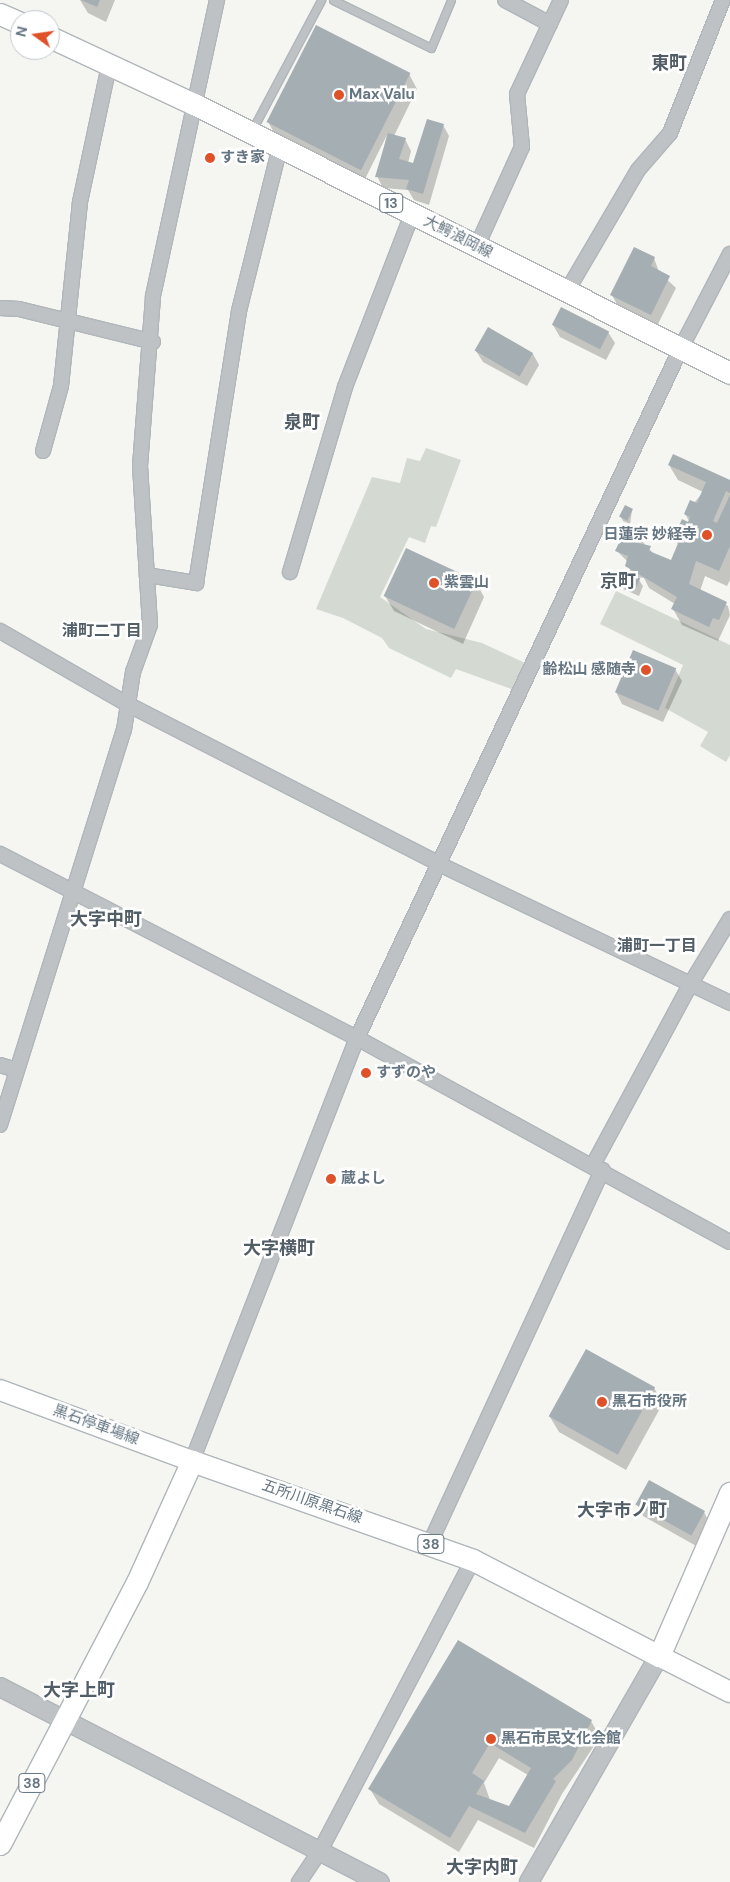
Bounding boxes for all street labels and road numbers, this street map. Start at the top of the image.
road number: 13 [378,192,404,214]
street label: 大鰐浪岡線 [421,212,495,262]
street label: 黒石停車場線 [51,1401,141,1449]
street label: 五所川原黒石線 [259,1476,365,1528]
road number: 38 [417,1532,445,1556]
road number: 38 [18,1772,46,1795]

